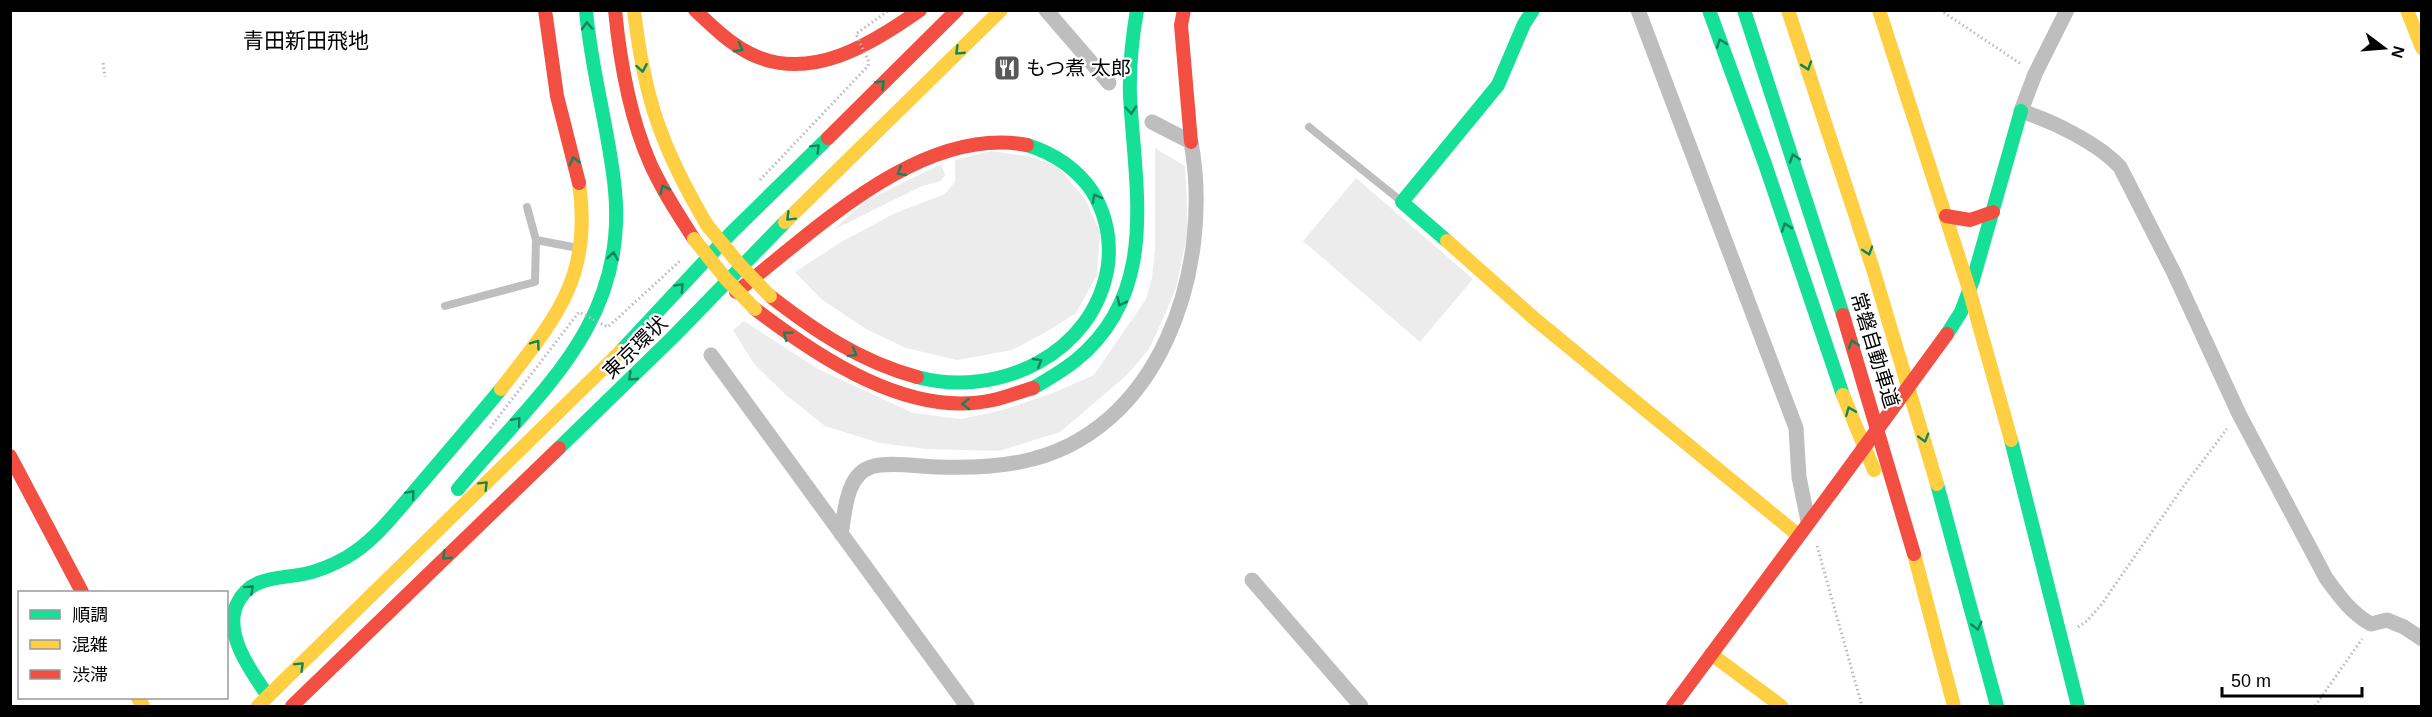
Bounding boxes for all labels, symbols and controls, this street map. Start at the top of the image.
north arrow [2354,18,2414,78]
one-way arrow [581,22,594,31]
district label: 青田新田飛地 [243,29,369,52]
one-way arrow [1715,39,1728,49]
one-way arrow [733,41,744,52]
one-way arrow [955,44,966,55]
text: N [2388,44,2408,60]
restaurant icon: もつ煮 太郎 [992,53,1022,83]
place label: もつ煮 太郎 [1026,57,1131,79]
one-way arrow [1800,60,1813,71]
one-way arrow [635,63,648,73]
one-way arrow [874,80,885,91]
one-way arrow [1124,106,1137,115]
one-way arrow [809,144,820,155]
one-way arrow [1788,153,1801,164]
one-way arrow [569,156,582,166]
one-way arrow [897,165,907,177]
one-way arrow [659,184,671,195]
one-way arrow [1092,193,1103,204]
one-way arrow [786,210,796,221]
one-way arrow [1781,222,1794,233]
one-way arrow [1860,245,1873,256]
one-way arrow [607,251,619,260]
one-way arrow [673,284,684,295]
street label: 常磐自動車道 [1847,289,1903,411]
one-way arrow [1116,296,1128,307]
street label: 東京環状 [599,311,671,383]
one-way arrow [783,331,794,342]
one-way arrow [1848,339,1860,350]
one-way arrow [529,340,540,351]
one-way arrow [846,346,857,357]
one-way arrow [1032,358,1042,370]
one-way arrow [628,370,638,381]
one-way arrow [961,397,970,410]
one-way arrow [1845,407,1857,418]
one-way arrow [510,417,521,428]
one-way arrow [1917,432,1929,443]
one-way arrow [477,482,488,493]
one-way arrow [404,490,415,501]
one-way arrow [442,548,453,559]
one-way arrow [243,585,254,596]
legend [18,591,228,699]
text: 順調 [72,605,108,625]
one-way arrow [1970,620,1982,630]
text: 混雑 [72,635,108,655]
scale bar [2222,660,2362,698]
one-way arrow [292,662,303,673]
text: 渋滞 [72,665,108,685]
text: 50 m [2231,671,2271,691]

